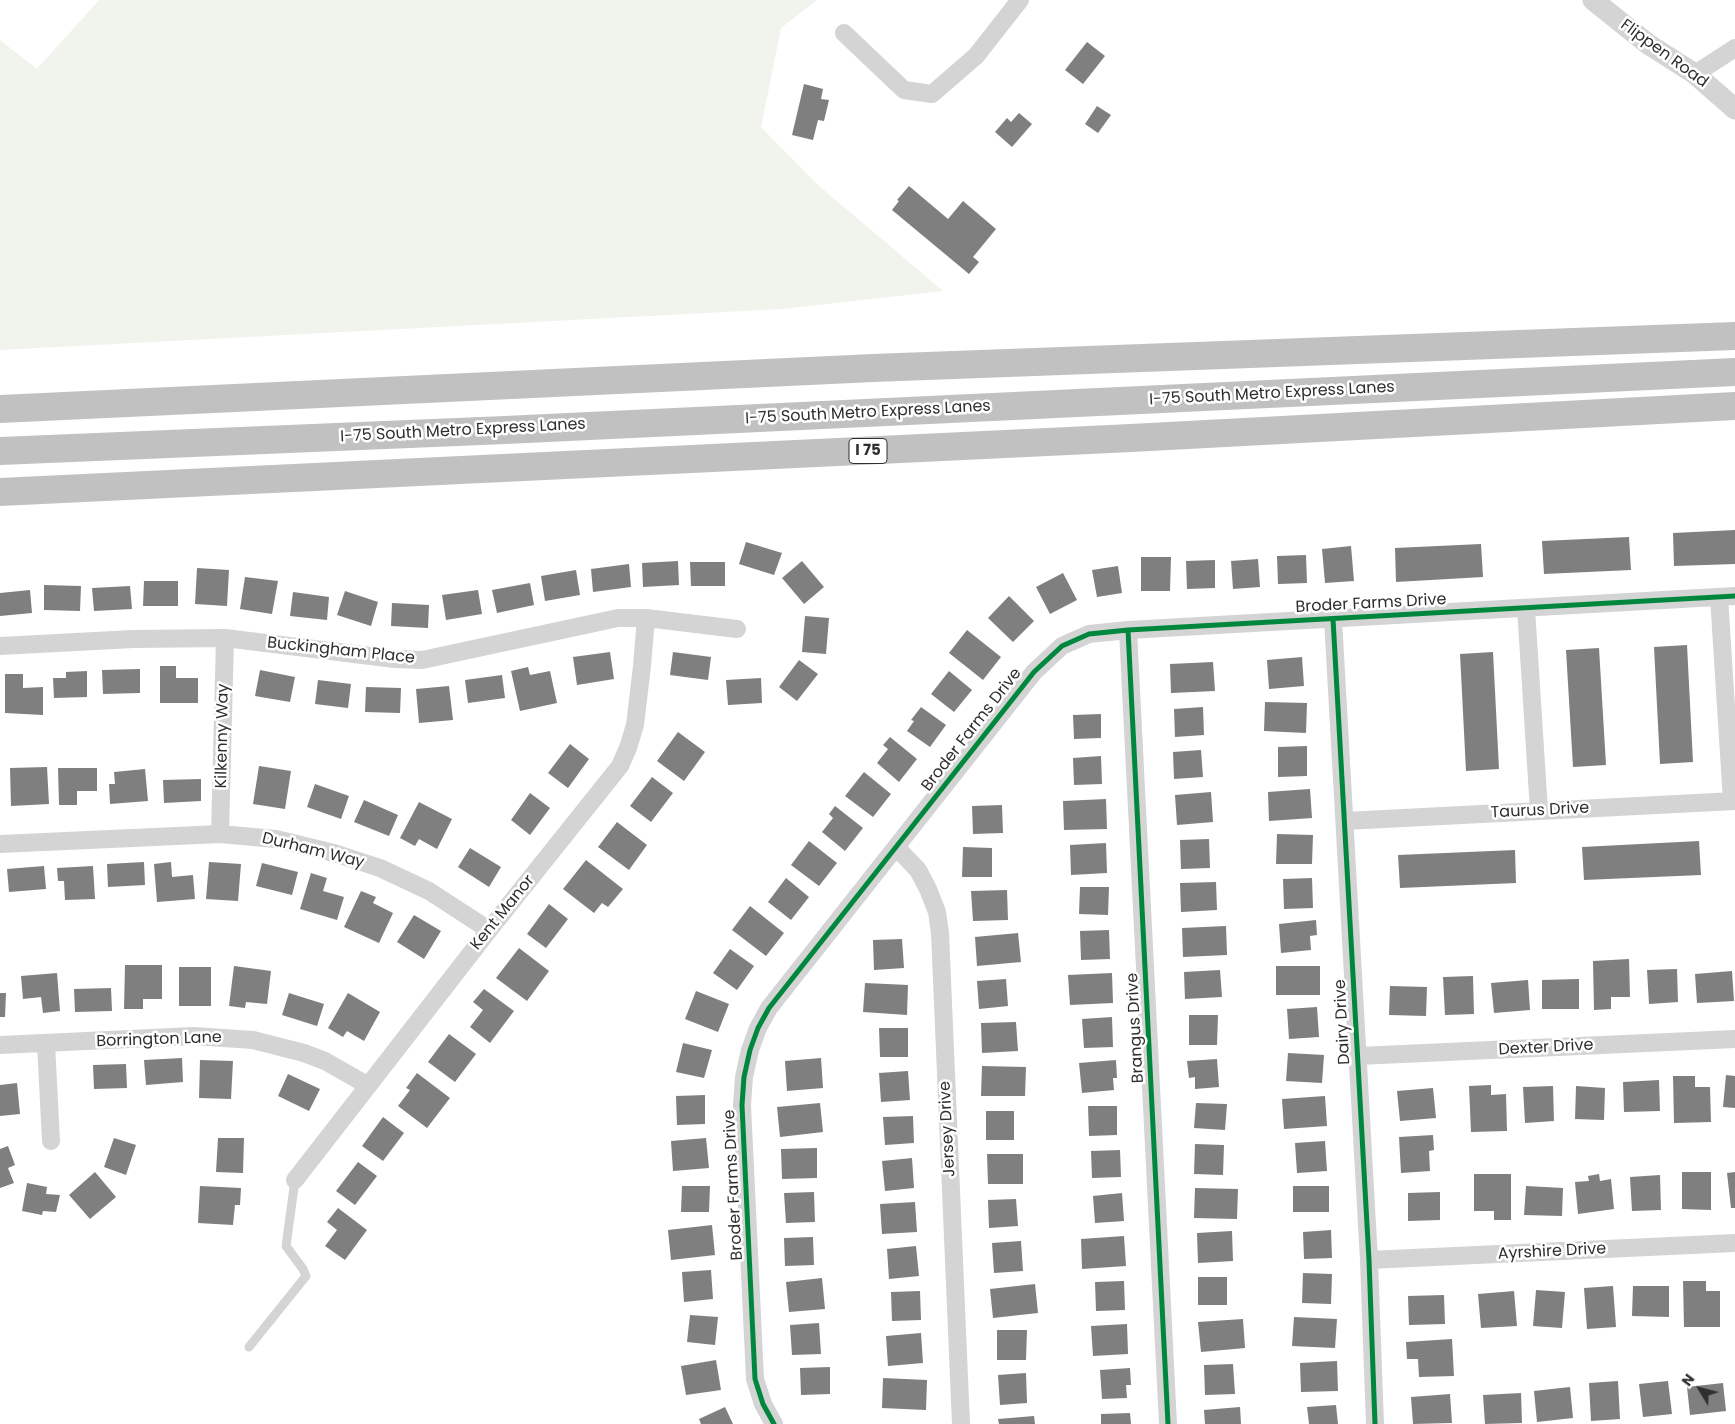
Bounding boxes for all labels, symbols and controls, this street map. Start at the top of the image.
street label: Flippen Road [1616,16,1712,92]
street label: I-75 South Metro Express Lanes [1149,378,1395,410]
street label: I-75 South Metro Express Lanes [745,397,991,429]
street label: I-75 South Metro Express Lanes [340,415,586,447]
road number: I 75 [849,438,887,464]
street label: Broder Farms Drive [1295,590,1447,618]
street label: Buckingham Place [266,634,416,668]
street label: Broder Farms Drive [918,665,1026,795]
street label: Kilkenny Way [212,683,234,789]
street label: Taurus Drive [1490,799,1590,823]
street label: Durham Way [260,829,366,873]
street label: Kent Manor [467,872,539,954]
street label: Brangus Drive [1124,972,1148,1084]
street label: Dairy Drive [1331,979,1355,1065]
street label: Borrington Lane [96,1028,222,1052]
street label: Dexter Drive [1498,1036,1594,1060]
street label: Jersey Drive [936,1081,960,1177]
street label: Broder Farms Drive [720,1109,748,1261]
street label: Ayrshire Drive [1497,1240,1607,1264]
north arrow [1675,1364,1725,1414]
text: N [1677,1370,1699,1390]

